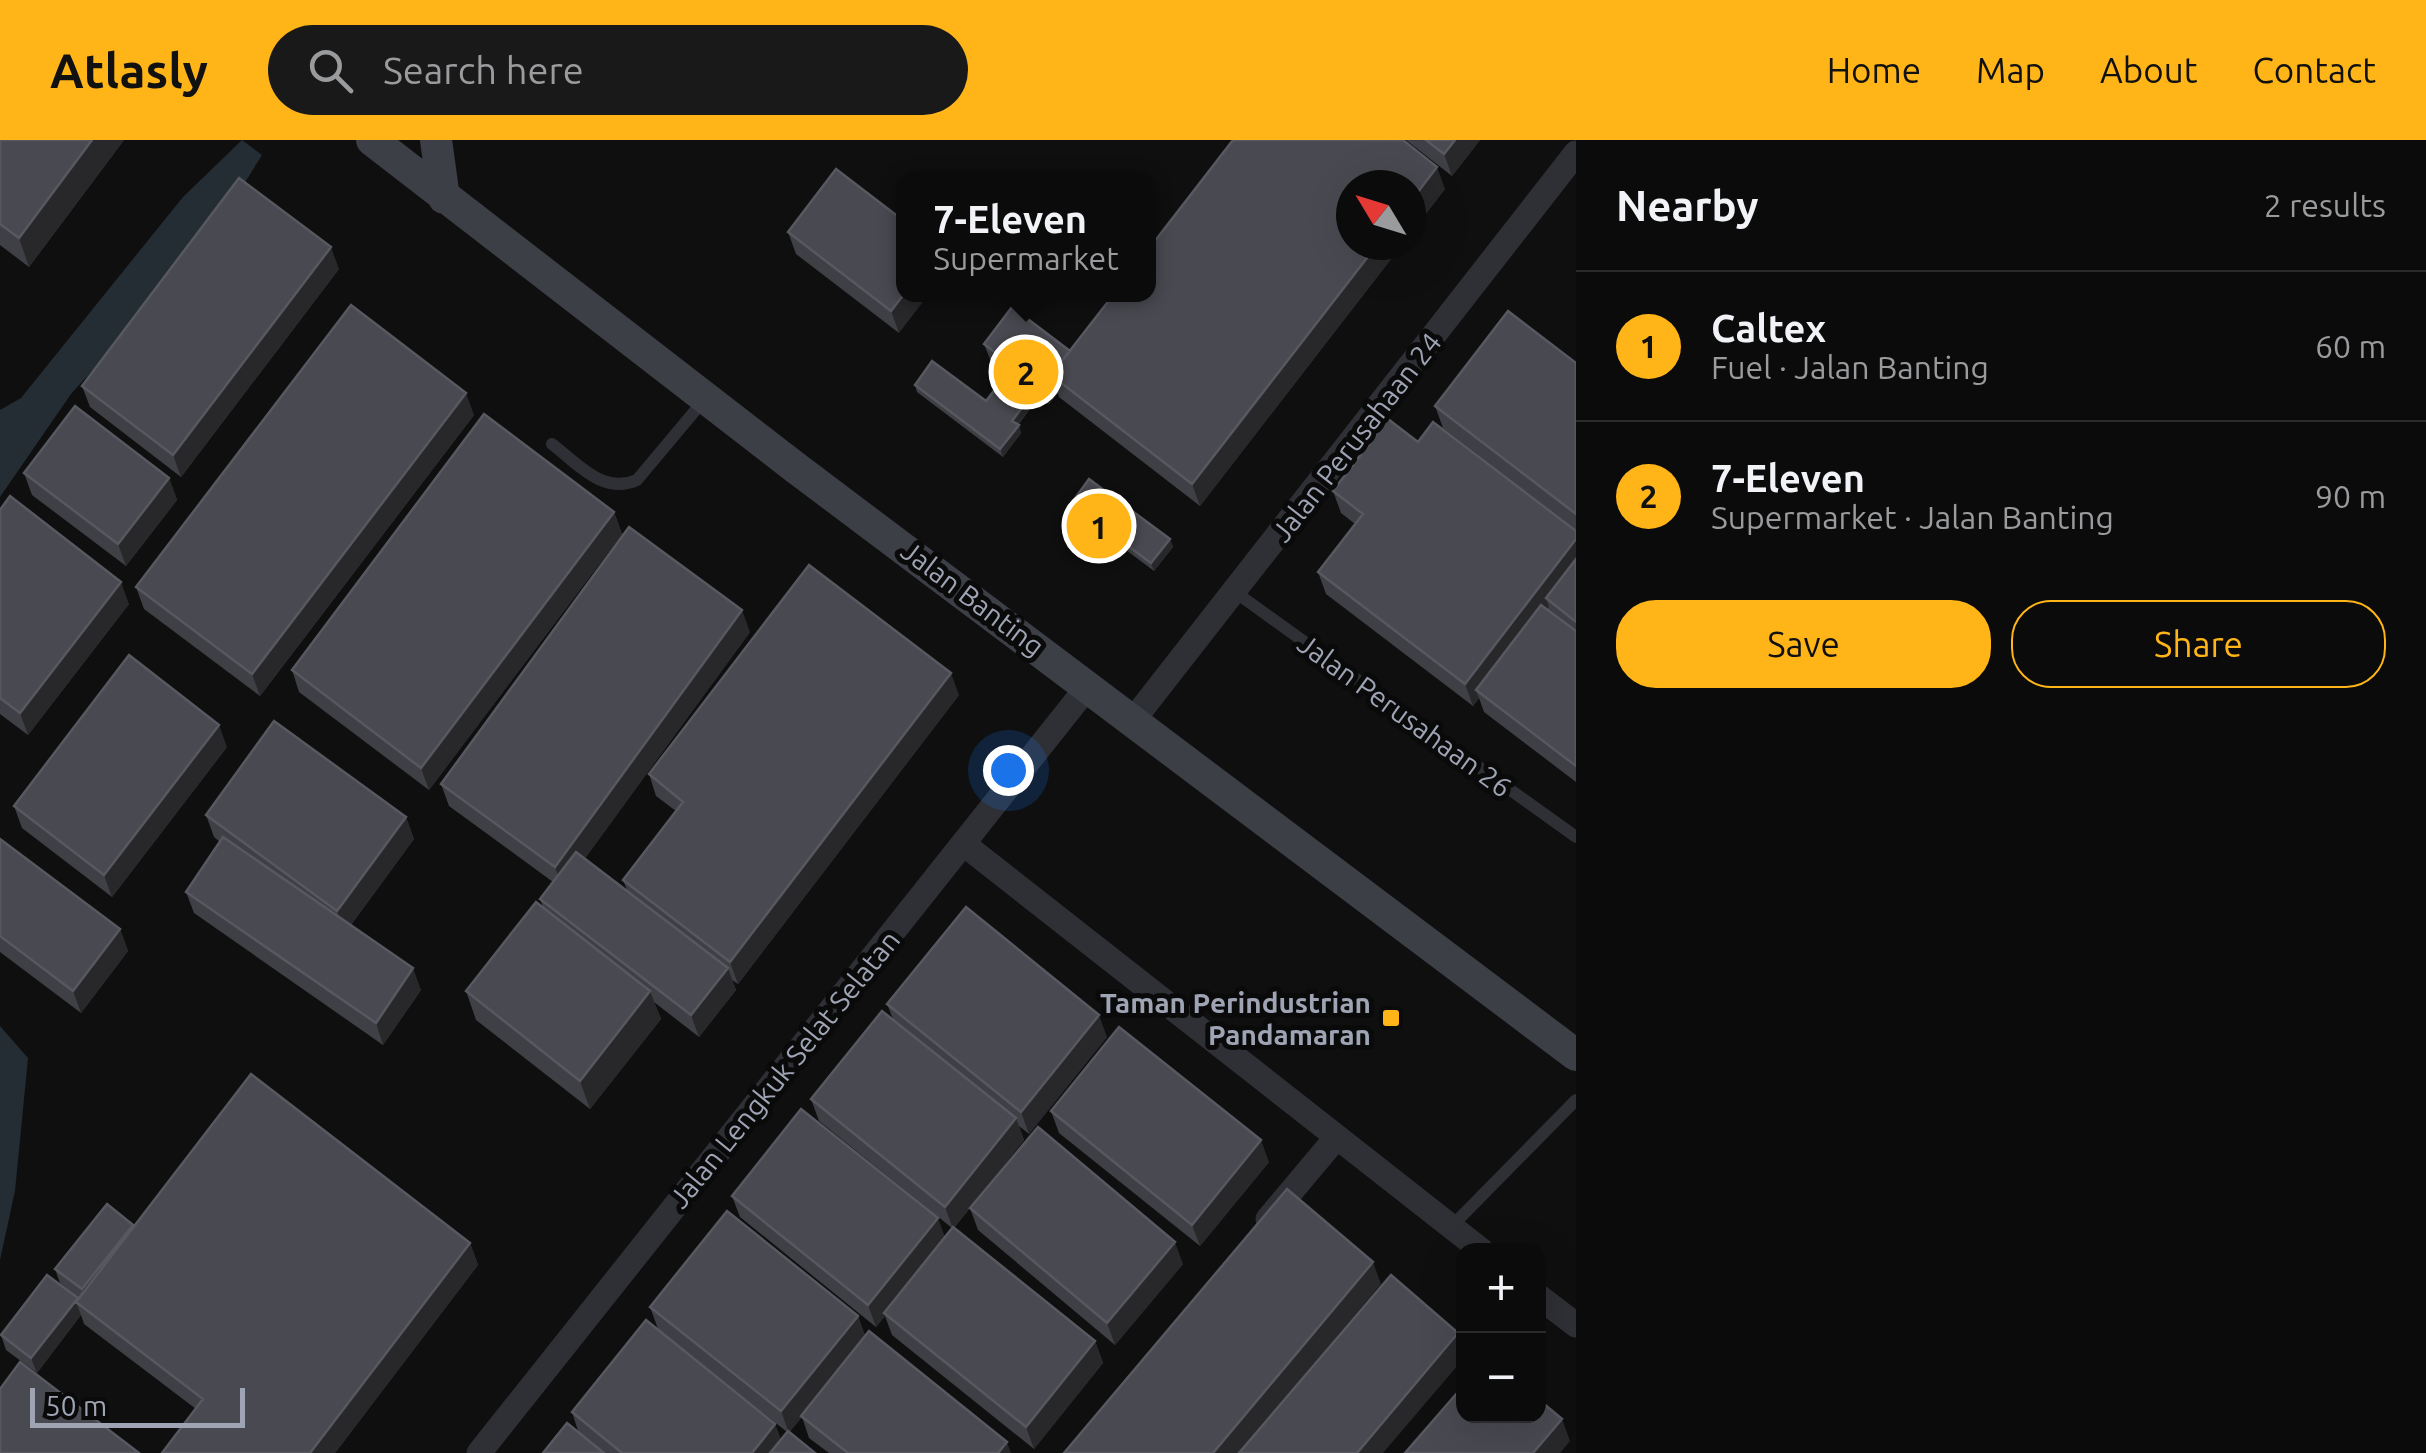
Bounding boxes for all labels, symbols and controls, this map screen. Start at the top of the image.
search box [268,25,968,115]
text: Atlasly [50,43,208,97]
icon: search [303,43,358,98]
text: Search here [383,49,584,91]
text: Home [1827,50,1921,90]
text: Map [1976,50,2045,90]
text: About [2100,50,2197,90]
text: Contact [2252,50,2376,90]
north arrow [1336,170,1426,260]
popup [896,172,1156,302]
text: Nearby [1616,182,1759,229]
text: 2 results [2264,187,2386,223]
text: 7-Eleven [933,198,1087,240]
text: Supermarket [933,240,1119,276]
text: Caltex [1711,307,1826,349]
street label: Jalan Perusahaan 24 [1265,327,1447,547]
text: 1 [1639,328,1658,364]
text: 60 m [2315,328,2386,364]
pin: 2 [994,334,1058,410]
text: Fuel · Jalan Banting [1711,349,1989,385]
text: 7-Eleven [1711,457,1865,499]
text: 2 [1639,478,1658,514]
text: 90 m [2315,478,2386,514]
pin: 1 [1066,488,1132,564]
text: Supermarket · Jalan Banting [1711,499,2114,535]
street label: Jalan Banting [896,534,1050,662]
button: Save [1616,600,1991,688]
button: Share [2011,600,2386,688]
street label: Jalan Perusahaan 26 [1292,627,1518,803]
your location [983,745,1034,796]
street label: Jalan Lengkuk Selat Selatan [663,924,905,1214]
place label: Taman Perindustrian Pandamaran [1100,987,1371,1050]
marker: Taman Perindustrian Pandamaran [1380,1007,1402,1029]
map controls [1456,1243,1546,1423]
button: + [1456,1243,1546,1333]
button: − [1456,1333,1546,1423]
scale bar [30,1383,245,1428]
text: 50 m [45,1390,107,1421]

